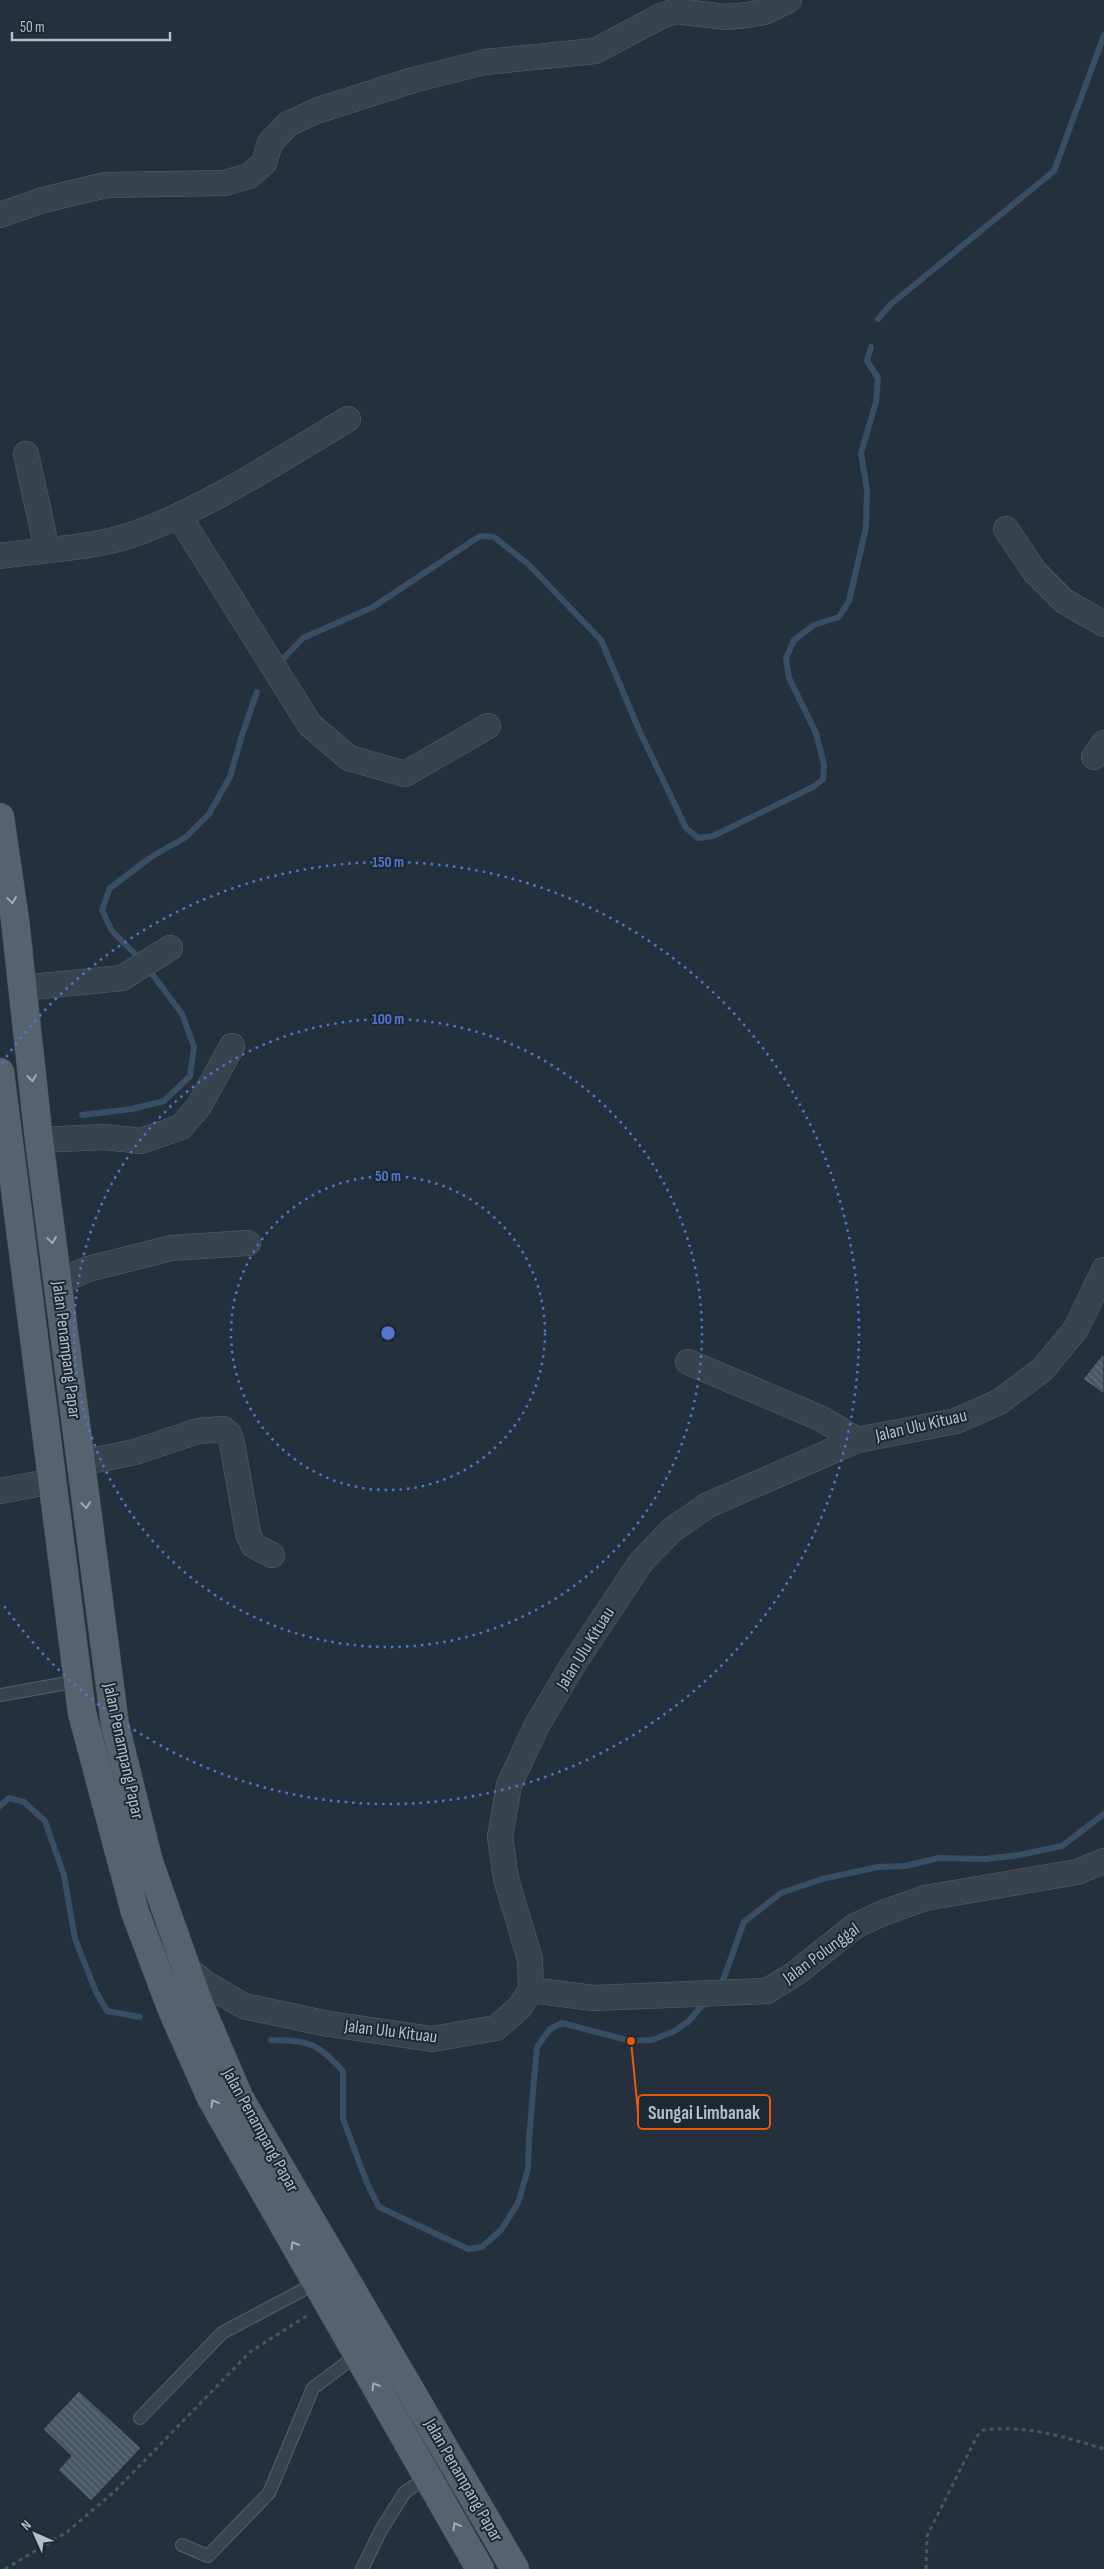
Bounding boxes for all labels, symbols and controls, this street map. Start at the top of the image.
scale bar [12,10,170,42]
text: 50 m [20,18,45,37]
text: 150 m [372,853,404,872]
one-way arrow [6,896,17,904]
text: 100 m [372,1010,404,1029]
one-way arrow [26,1075,37,1083]
text: 50 m [375,1167,401,1186]
one-way arrow [47,1235,57,1244]
street label: Jalan Penampang Papar [48,1279,85,1420]
centre of rings [379,1324,397,1342]
street label: Jalan Ulu Kituau [872,1405,969,1446]
one-way arrow [80,1501,91,1509]
street label: Jalan Ulu Kituau [551,1603,619,1694]
street label: Jalan Penampang Papar [99,1680,148,1821]
street label: Jalan Polunggal [778,1919,864,1989]
street label: Jalan Ulu Kituau [342,2015,438,2048]
street label: Jalan Penampang Papar [217,2064,303,2196]
callout: Sungai Limbanak [638,2095,770,2129]
one-way arrow [210,2100,220,2109]
text: Sungai Limbanak [648,2102,760,2125]
one-way arrow [290,2241,300,2250]
one-way arrow [371,2382,381,2391]
street label: Jalan Penampang Papar [419,2414,507,2545]
north arrow [10,2509,60,2559]
text: N [18,2517,35,2534]
one-way arrow [453,2523,463,2532]

